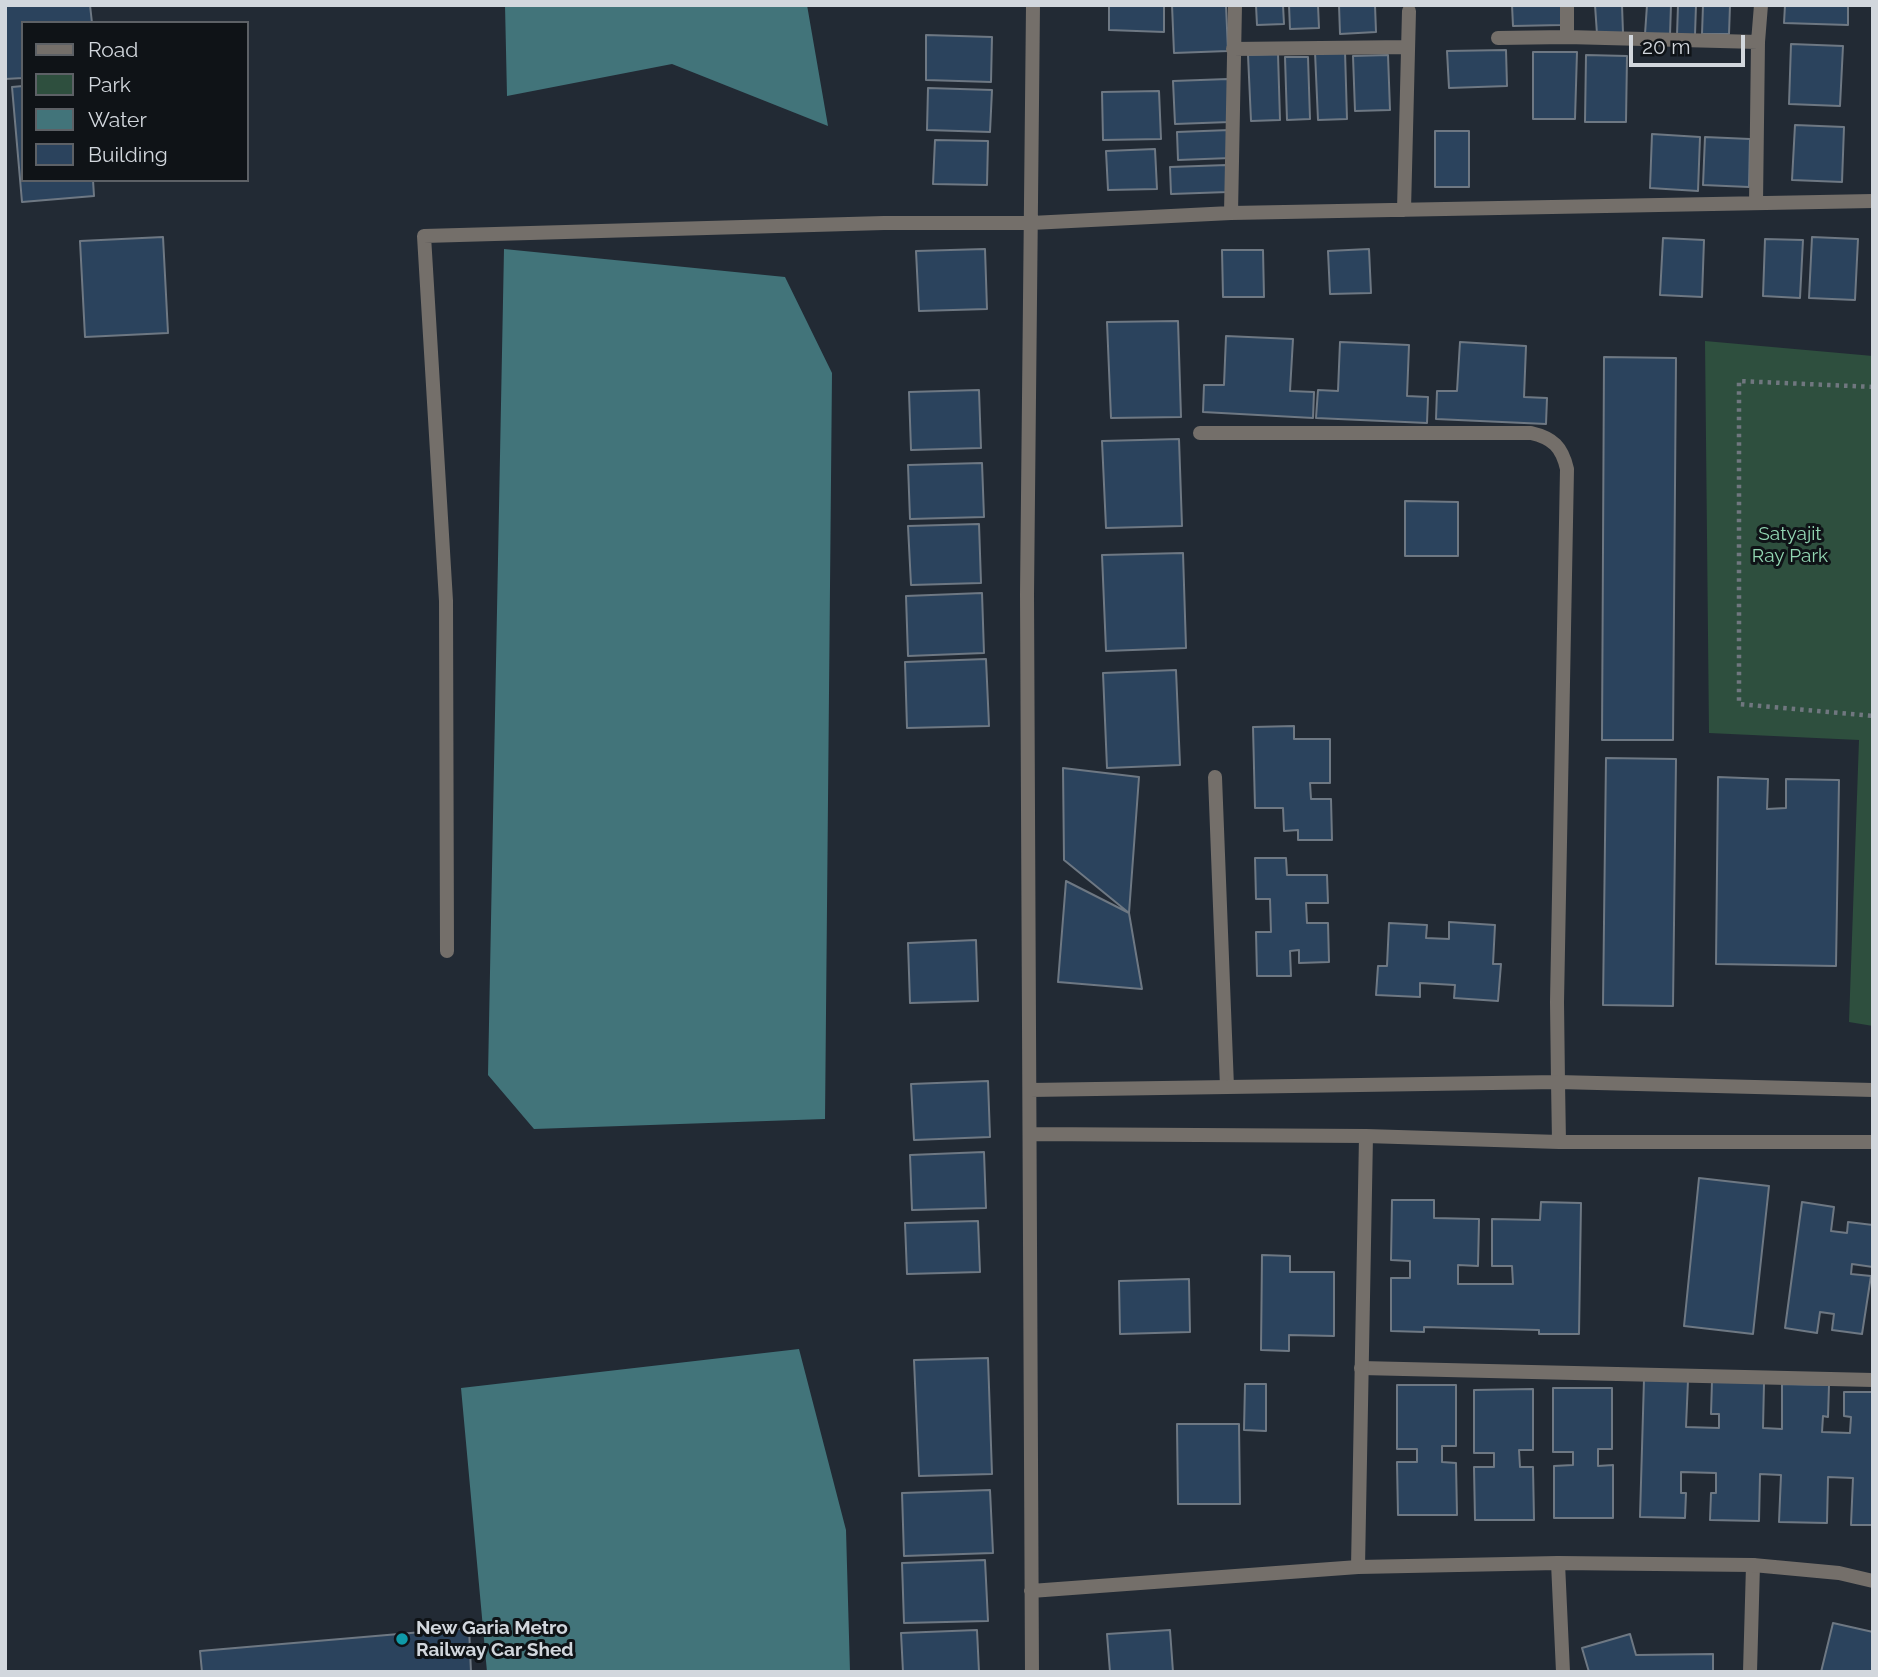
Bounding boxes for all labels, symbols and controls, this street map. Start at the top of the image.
legend [21,21,248,182]
scale bar [1633,21,1748,65]
text: 20 m [1642,34,1690,59]
text: Road [88,37,138,62]
text: Park [88,72,131,97]
text: Water [88,107,147,132]
text: Building [88,142,168,167]
park label: Satyajit Ray Park [1752,523,1828,567]
place label: New Garia Metro Railway Car Shed [416,1617,574,1661]
marker: New Garia Metro Railway Car Shed [394,1631,410,1647]

